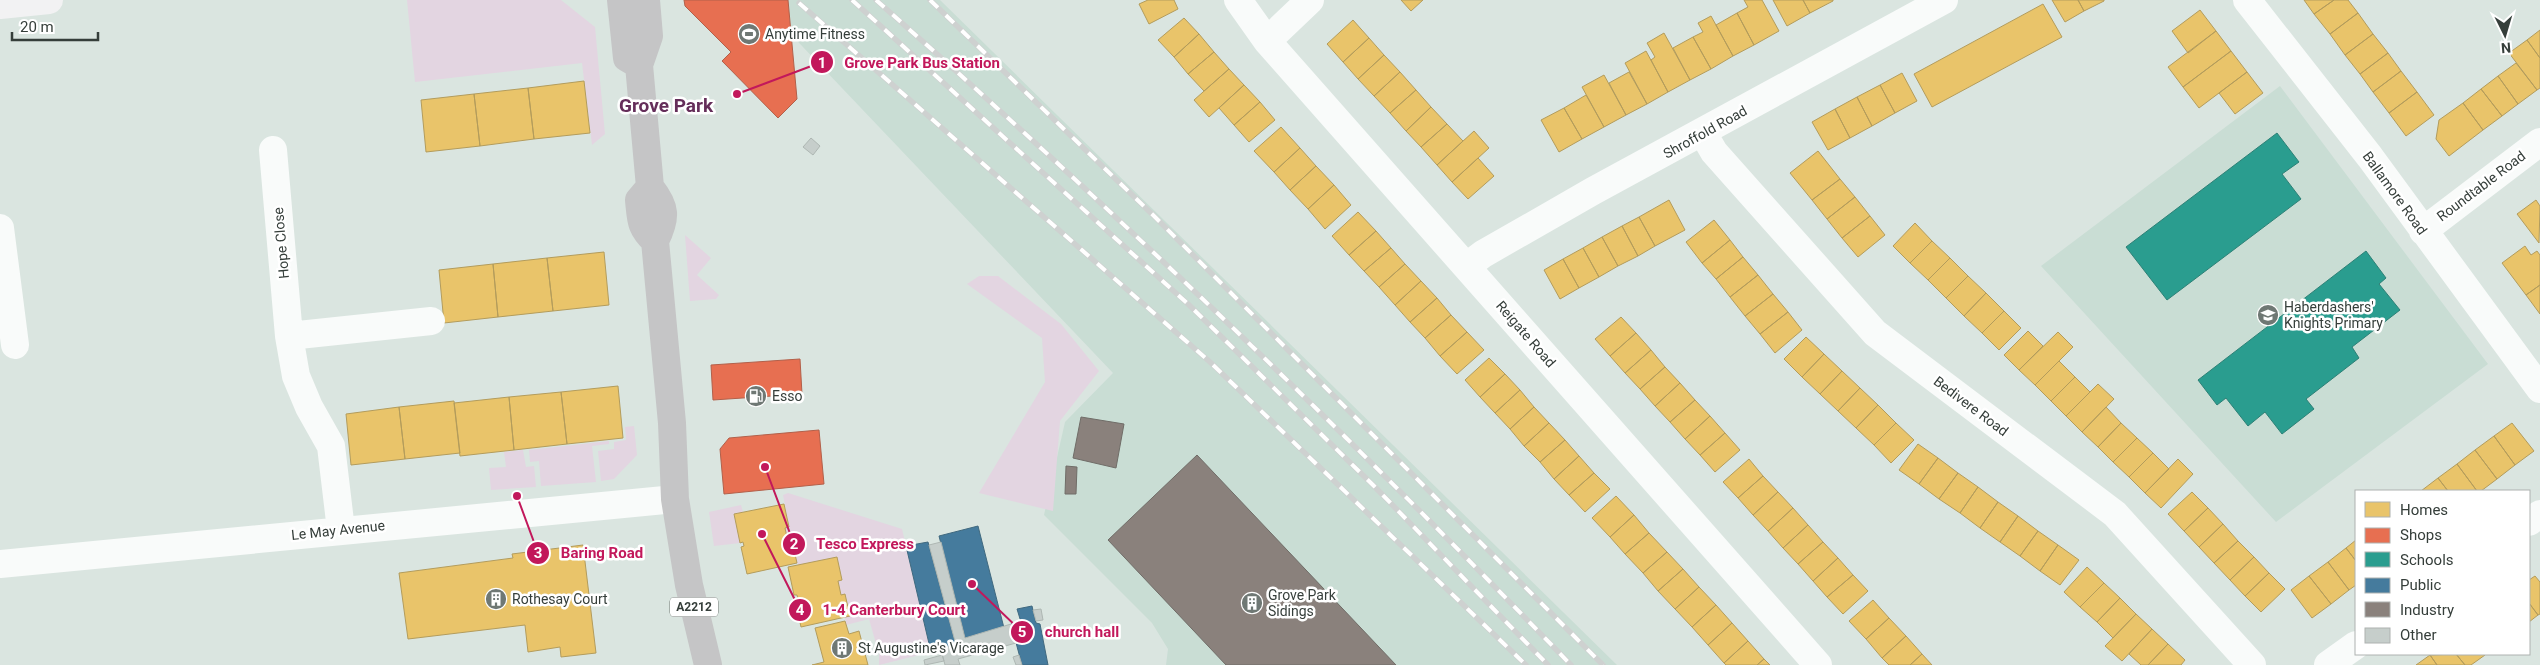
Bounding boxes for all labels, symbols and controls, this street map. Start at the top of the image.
scale bar [12,10,99,42]
north arrow [2480,10,2530,60]
text: 20 m [20,18,54,36]
sports icon: Anytime Fitness [737,22,761,46]
place label: Anytime Fitness [765,26,865,42]
text: N [2501,40,2512,56]
callout: Grove Park Bus Station [809,47,1010,77]
text: 1 [818,54,826,72]
text: Grove Park Bus Station [844,54,1000,72]
district label: Grove Park [619,94,714,117]
street label: Shroffold Road [1660,102,1750,162]
street label: Ballamore Road [2360,148,2430,238]
street label: Roundtable Road [2434,148,2528,224]
street label: Hope Close [270,206,292,280]
street label: Reigate Road [1493,298,1559,370]
place label: Haberdashers' Knights Primary [2284,299,2383,331]
school or university icon: Haberdashers' Knights Primary [2256,303,2280,327]
street label: Bedivere Road [1931,373,2011,439]
fuel station icon: Esso [744,384,768,408]
place label: Esso [772,388,802,404]
legend [2355,490,2530,655]
text: Homes [2400,501,2448,519]
street label: Le May Avenue [290,517,386,543]
text: Shops [2400,526,2442,544]
callout: Tesco Express [781,529,924,559]
text: 2 [790,535,799,553]
text: Tesco Express [816,535,914,553]
callout: Baring Road [526,538,653,568]
text: 3 [534,544,542,562]
text: Baring Road [561,544,643,562]
text: Schools [2400,551,2454,569]
text: Public [2400,576,2441,594]
building icon: Rothesay Court [484,587,508,611]
place label: Grove Park Sidings [1268,587,1337,619]
place label: Rothesay Court [512,591,608,607]
building icon: Grove Park Sidings [1240,591,1264,615]
callout: 1-4 Canterbury Court [788,595,976,625]
road number: A2212 [670,598,718,616]
text: 4 [796,601,805,619]
text: 1-4 Canterbury Court [822,601,966,619]
text: Industry [2400,601,2454,619]
callout: church hall [1010,617,1129,647]
text: 5 [1018,623,1026,641]
text: church hall [1045,623,1119,641]
text: Other [2400,626,2437,644]
building icon: St Augustine's Vicarage [830,636,854,660]
place label: St Augustine's Vicarage [858,640,1004,656]

